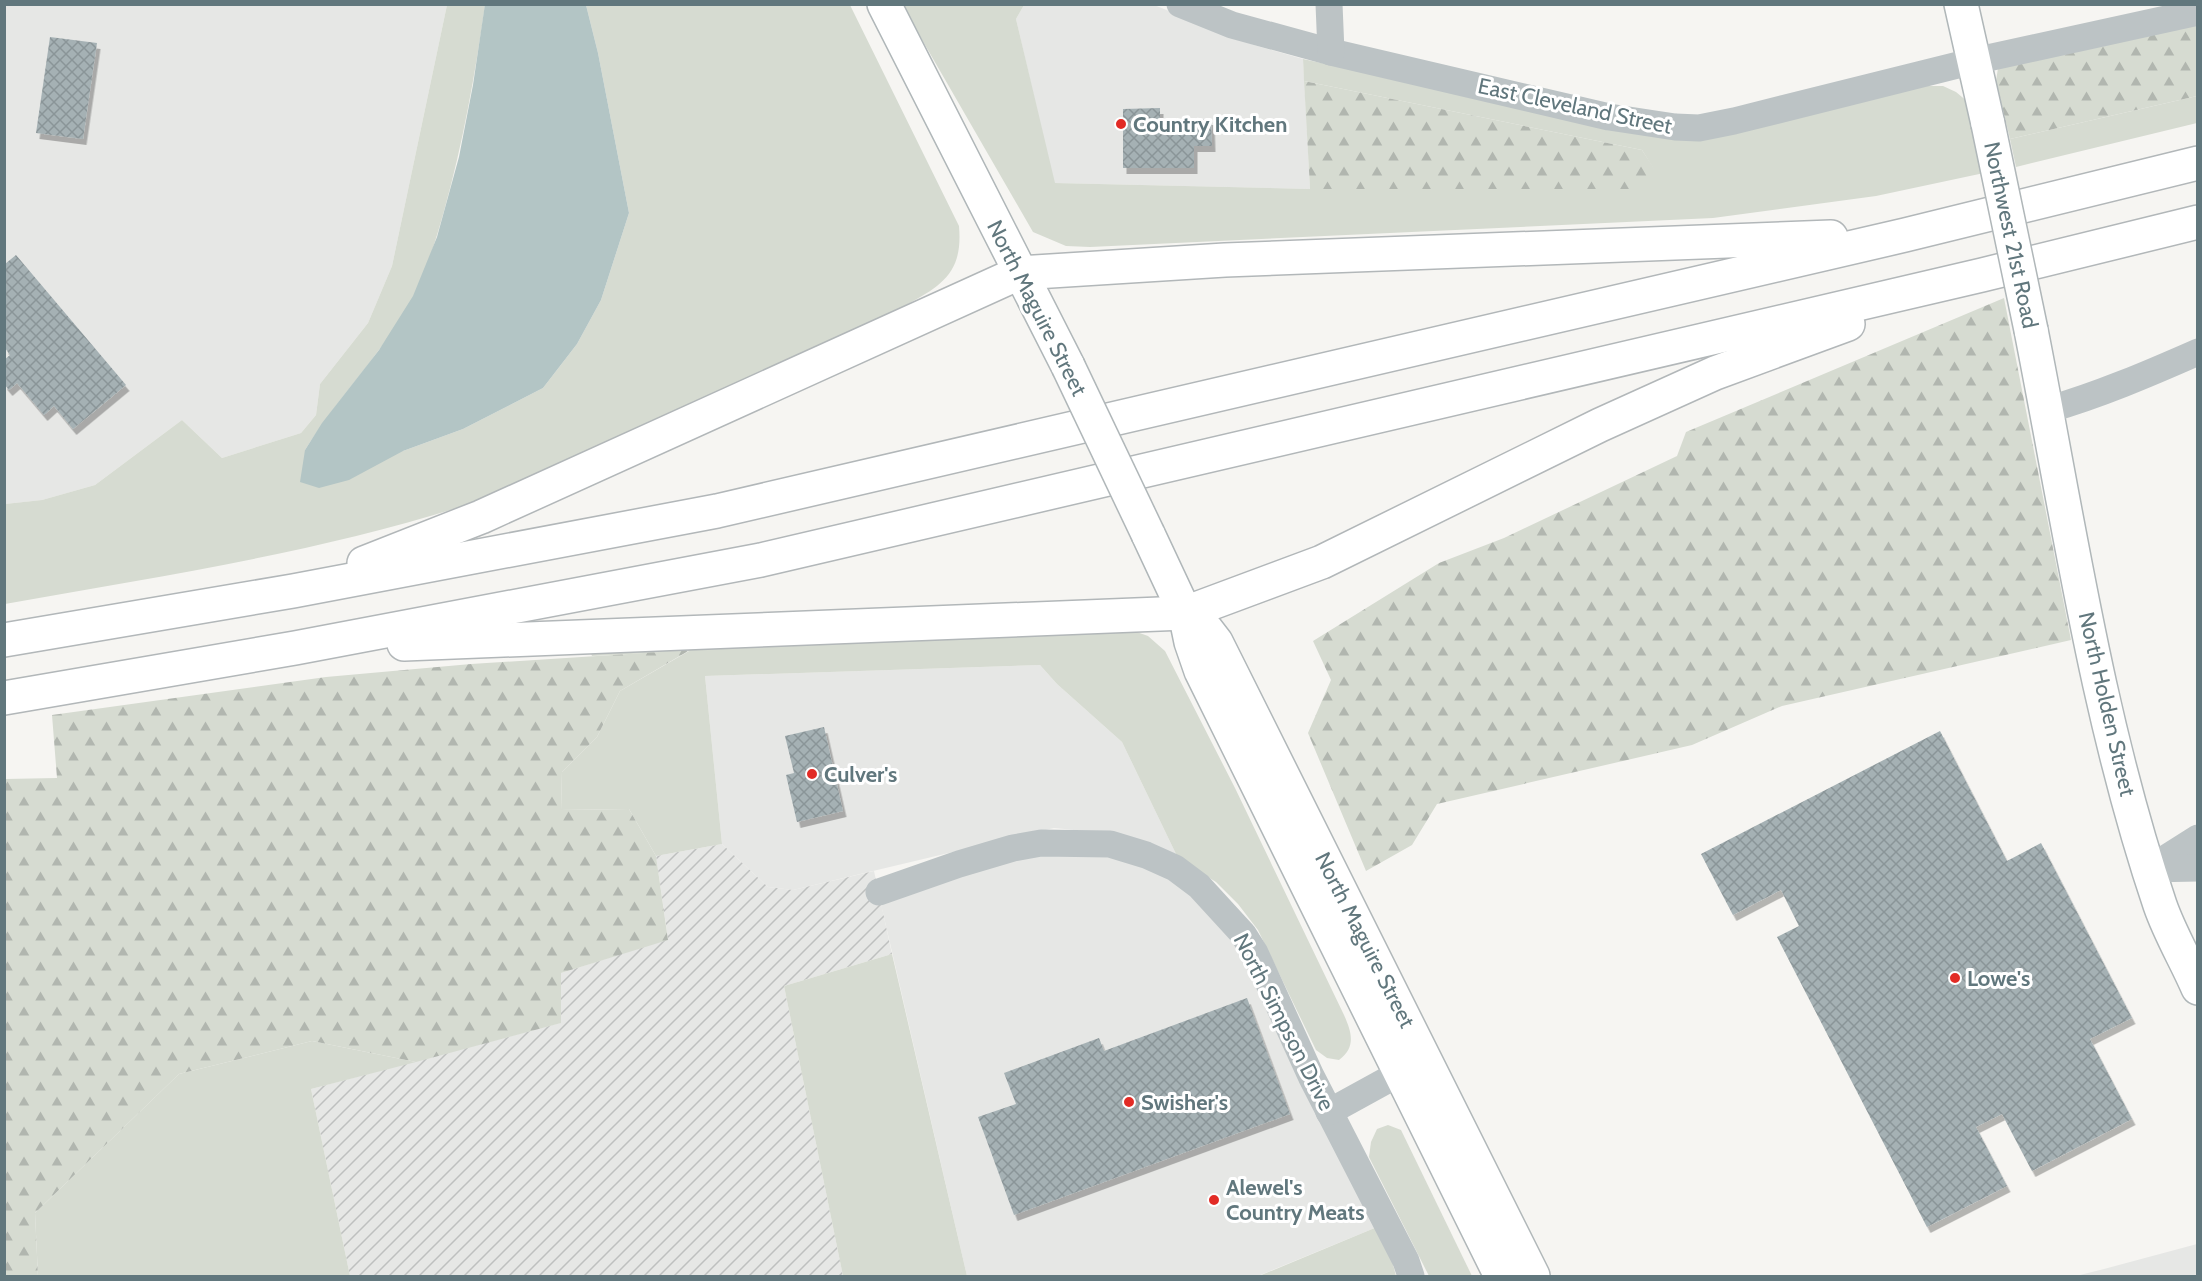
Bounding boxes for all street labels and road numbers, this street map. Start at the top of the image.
street label: East Cleveland Street [1476,72,1675,140]
street label: Northwest 21st Road [1978,139,2044,331]
street label: North Maguire Street [981,216,1093,401]
street label: North Holden Street [2073,609,2141,799]
street label: North Maguire Street [1309,848,1421,1033]
street label: North Simpson Drive [1228,929,1340,1115]

